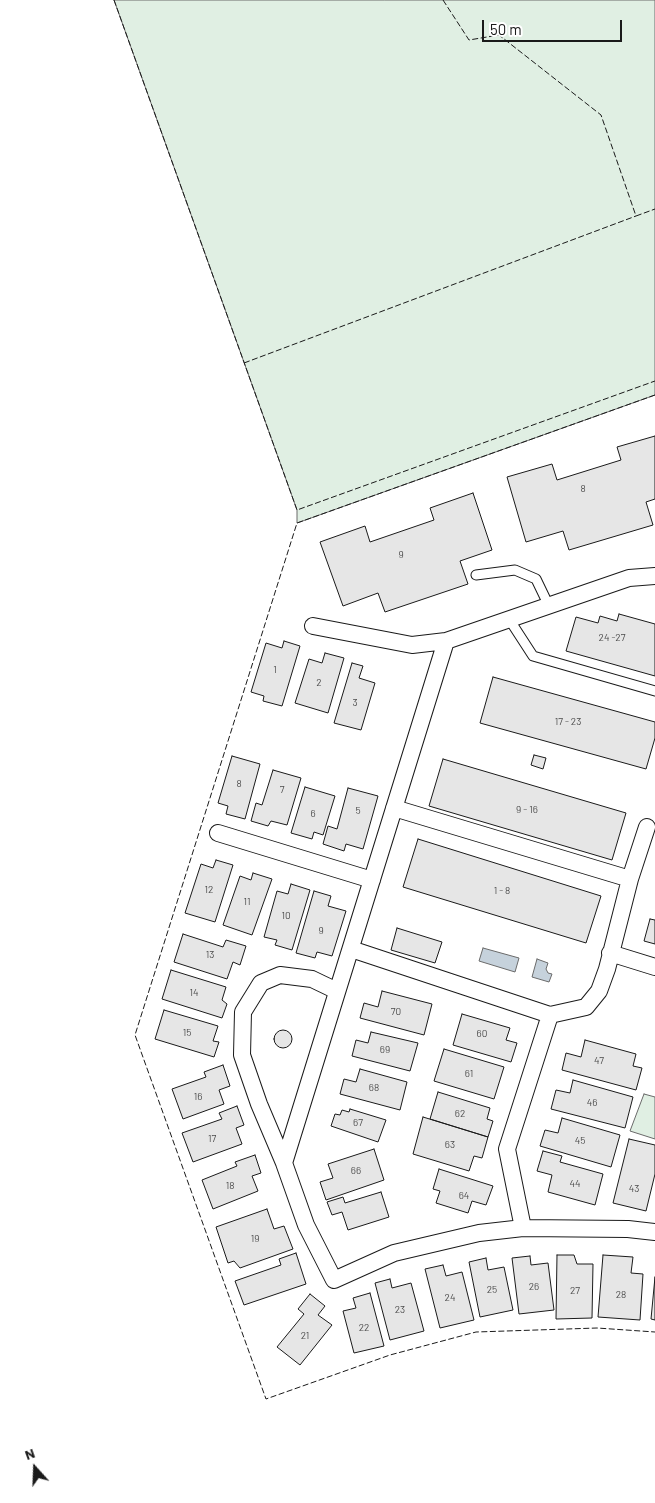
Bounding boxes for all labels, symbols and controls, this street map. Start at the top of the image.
scale bar [485,10,625,42]
text: 50 m [490,20,522,38]
house number: 8 [580,483,586,495]
house number: 9 [398,549,404,561]
house number: 24 -27 [599,632,625,644]
house number: 1 [273,664,277,676]
house number: 2 [316,677,322,689]
house number: 3 [352,697,358,709]
house number: 17 - 23 [555,716,581,728]
house number: 8 [236,778,242,790]
house number: 7 [280,784,284,796]
house number: 9 - 16 [516,804,538,816]
house number: 5 [355,805,361,817]
house number: 6 [310,808,316,820]
house number: 12 [205,884,213,896]
house number: 1 - 8 [494,885,510,897]
house number: 11 [243,896,251,908]
house number: 10 [281,910,291,922]
house number: 9 [318,925,324,937]
house number: 13 [206,949,214,961]
house number: 14 [189,987,199,999]
house number: 70 [391,1006,401,1018]
house number: 15 [183,1027,191,1039]
house number: 60 [477,1028,487,1040]
house number: 69 [380,1044,390,1056]
house number: 47 [594,1055,604,1067]
house number: 61 [465,1068,473,1080]
house number: 68 [369,1082,379,1094]
house number: 16 [194,1091,202,1103]
house number: 46 [587,1097,597,1109]
house number: 62 [455,1108,465,1120]
house number: 67 [353,1117,363,1129]
house number: 17 [208,1133,216,1145]
house number: 45 [575,1135,585,1147]
house number: 63 [445,1139,455,1151]
house number: 66 [351,1165,361,1177]
house number: 44 [569,1178,581,1190]
house number: 18 [226,1180,234,1192]
house number: 43 [629,1183,639,1195]
house number: 64 [459,1190,469,1202]
house number: 19 [251,1233,259,1245]
house number: 26 [529,1281,539,1293]
house number: 25 [487,1284,497,1296]
house number: 27 [570,1285,580,1297]
house number: 28 [616,1289,626,1301]
house number: 24 [445,1292,455,1304]
house number: 23 [395,1304,405,1316]
house number: 22 [359,1322,369,1334]
house number: 21 [301,1330,309,1342]
north arrow [10,1443,60,1493]
text: N [22,1444,37,1463]

